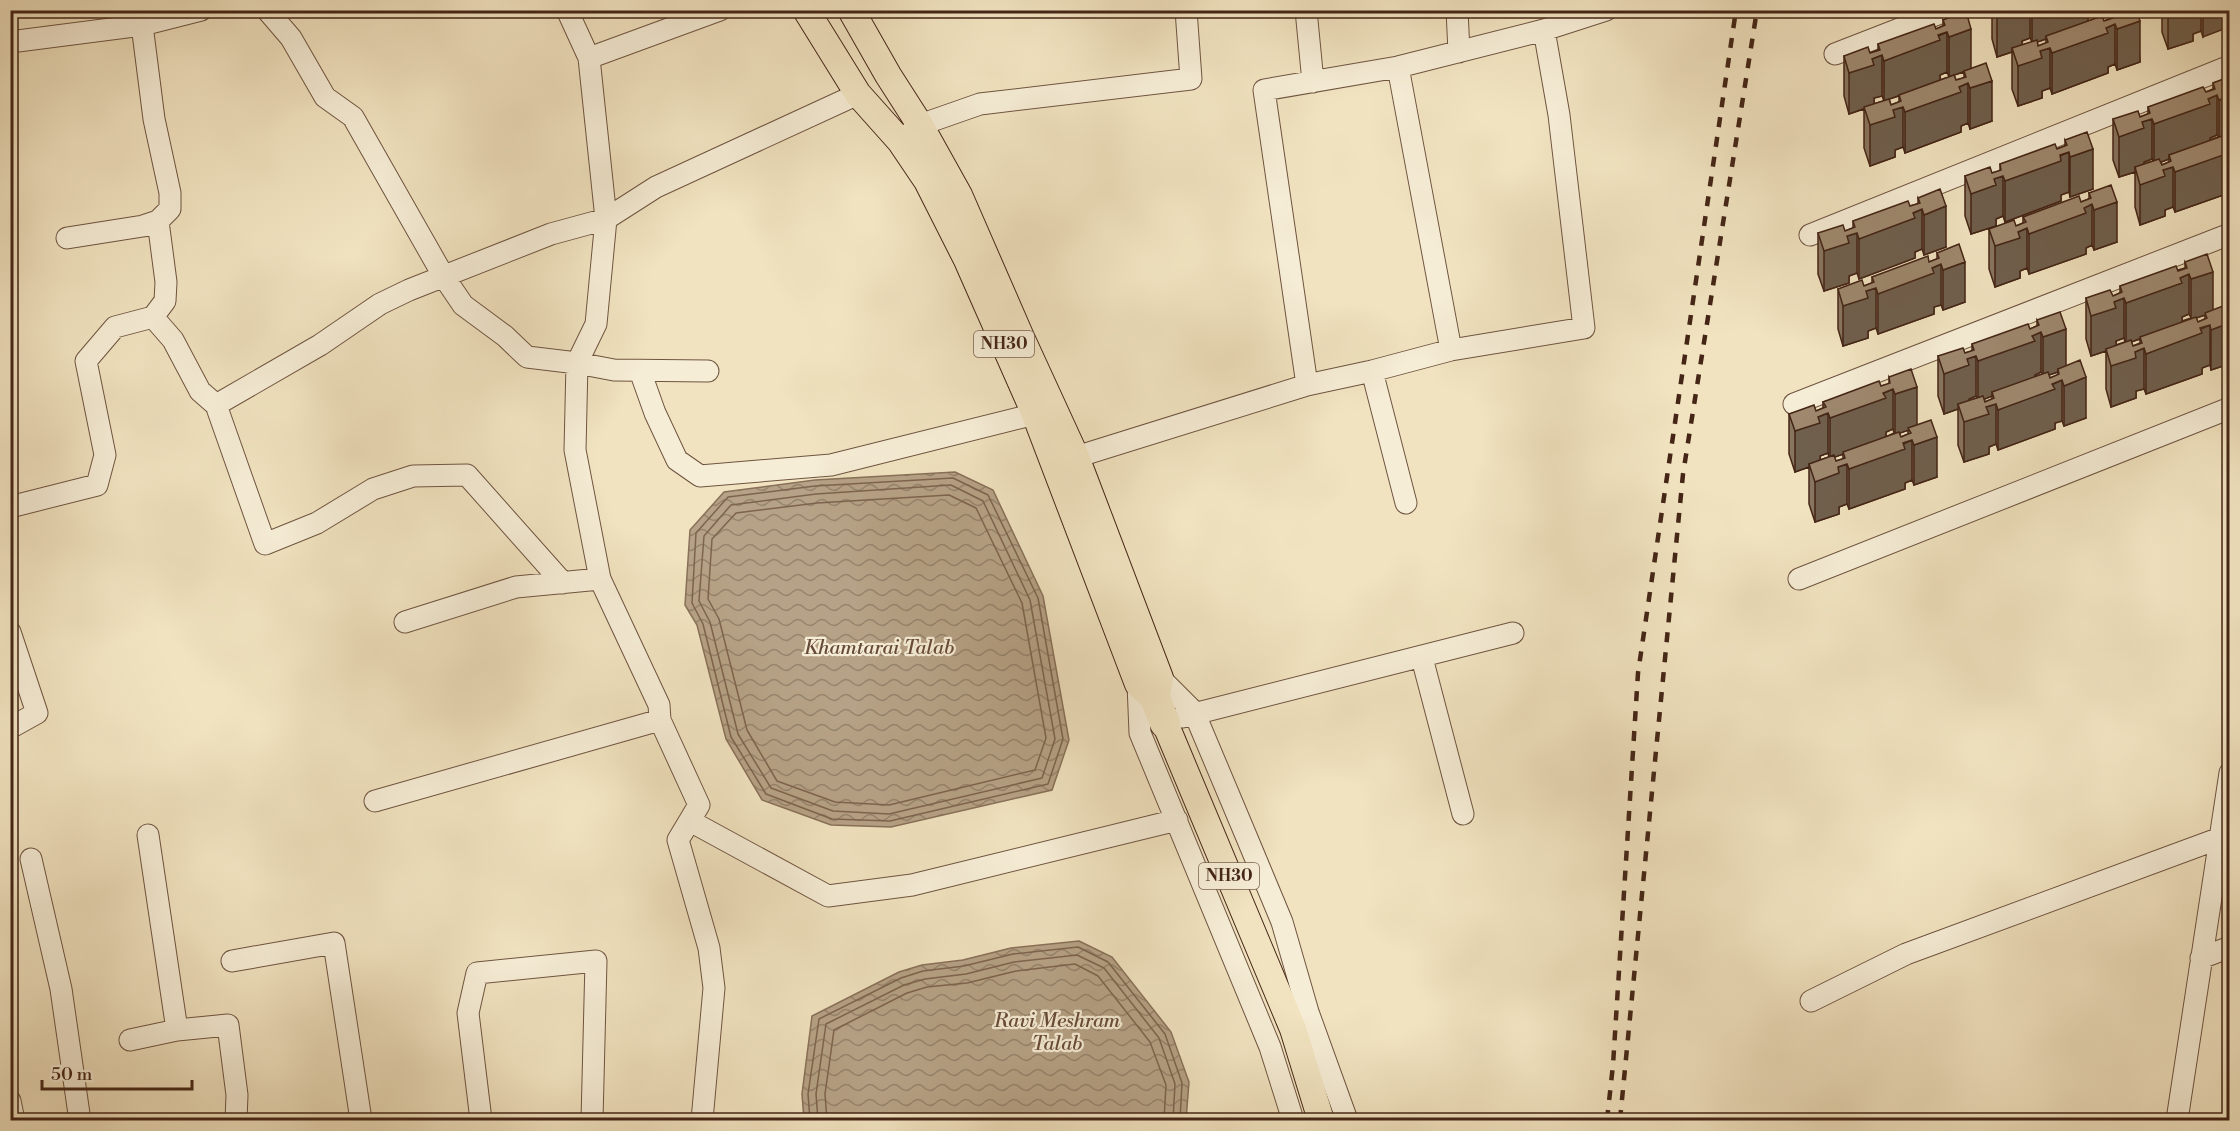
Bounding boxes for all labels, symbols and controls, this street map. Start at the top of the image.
road number: NH30 [974,331,1034,357]
water label: Khamtarai Talab [804,636,954,661]
road number: NH30 [1199,863,1259,889]
water label: Ravi Meshram Talab [993,1009,1121,1057]
scale bar [42,1053,192,1091]
text: 50 m [51,1063,93,1086]

